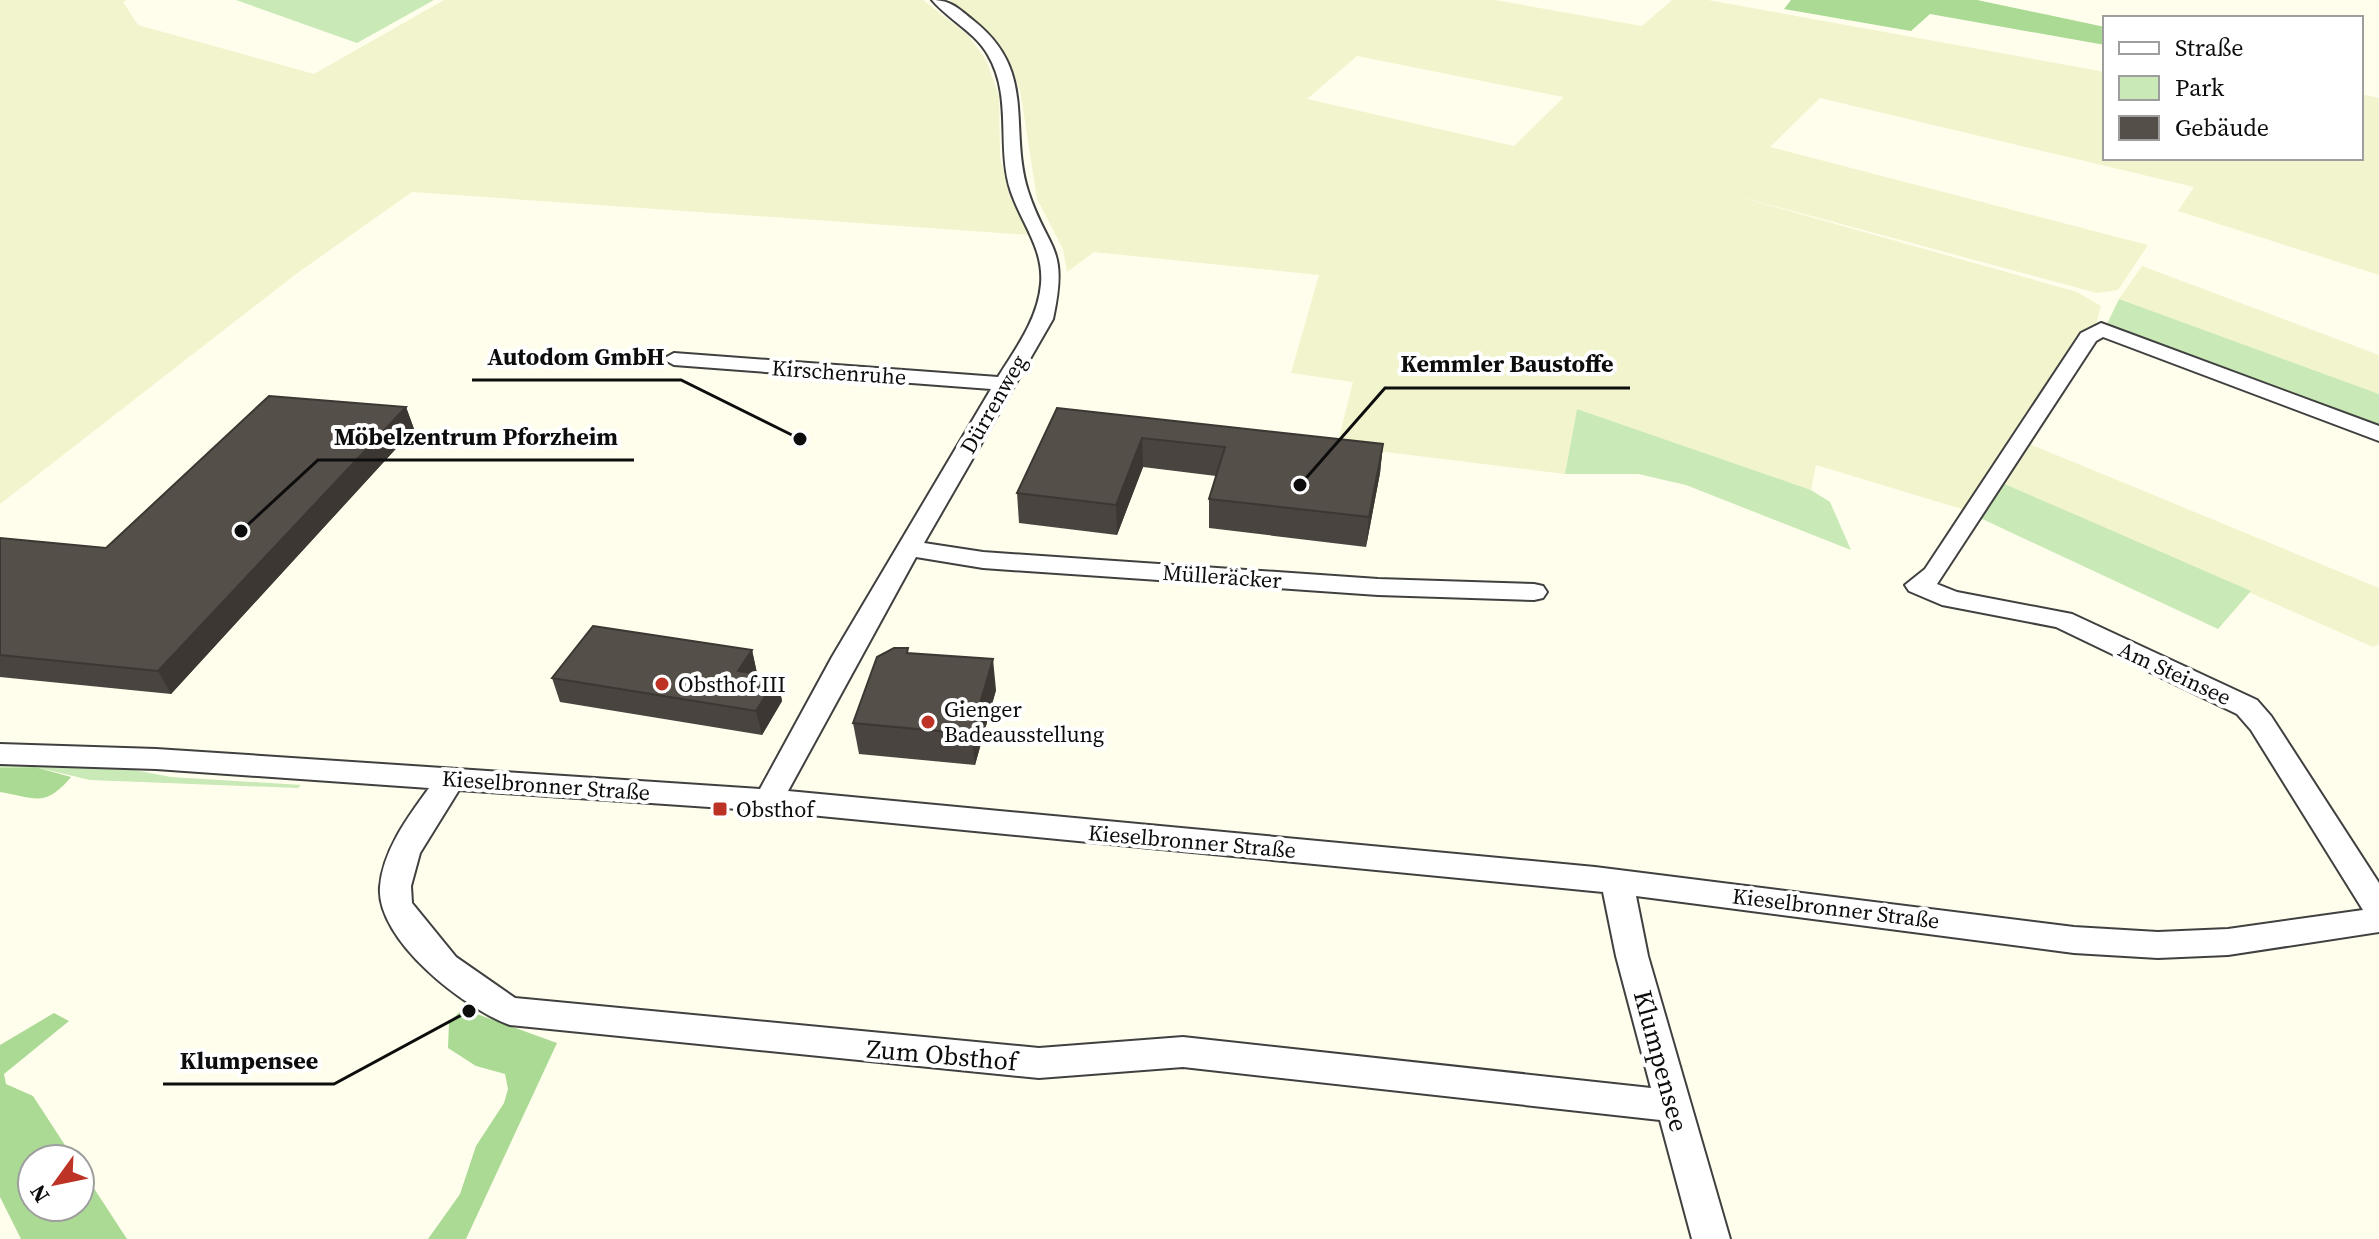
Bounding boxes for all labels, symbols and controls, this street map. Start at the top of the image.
legend [2103,16,2363,160]
text: Straße [2175,31,2243,64]
text: Park [2175,71,2225,104]
text: Gebäude [2175,111,2269,144]
callout: Autodom GmbH [472,332,681,380]
text: Autodom GmbH [487,340,665,373]
callout: Kemmler Baustoffe [1385,340,1630,388]
text: Kemmler Baustoffe [1401,347,1613,380]
street label: Dürrenweg [953,349,1033,459]
street label: Kirschenruhe [771,352,907,392]
callout: Möbelzentrum Pforzheim [318,412,634,460]
text: Möbelzentrum Pforzheim [334,420,618,453]
street label: Mülleräcker [1161,557,1283,595]
street label: Am Steinsee [2114,634,2236,712]
place label: Obsthof III [678,669,786,699]
marker: Obsthof III [653,675,671,693]
place label: Gienger Badeausstellung [944,694,1104,749]
marker: Gienger Badeausstellung [919,713,937,731]
street label: Kieselbronner Straße [441,763,651,807]
place label: Obsthof [736,794,816,824]
marker: Obsthof [711,800,729,818]
street label: Kieselbronner Straße [1087,817,1297,865]
street label: Kieselbronner Straße [1731,880,1941,936]
street label: Klumpensee [1625,986,1697,1136]
street label: Zum Obsthof [865,1030,1022,1080]
callout: Klumpensee [163,1036,334,1084]
text: Klumpensee [180,1044,318,1077]
north arrow [16,1143,96,1223]
text: N [22,1179,56,1209]

